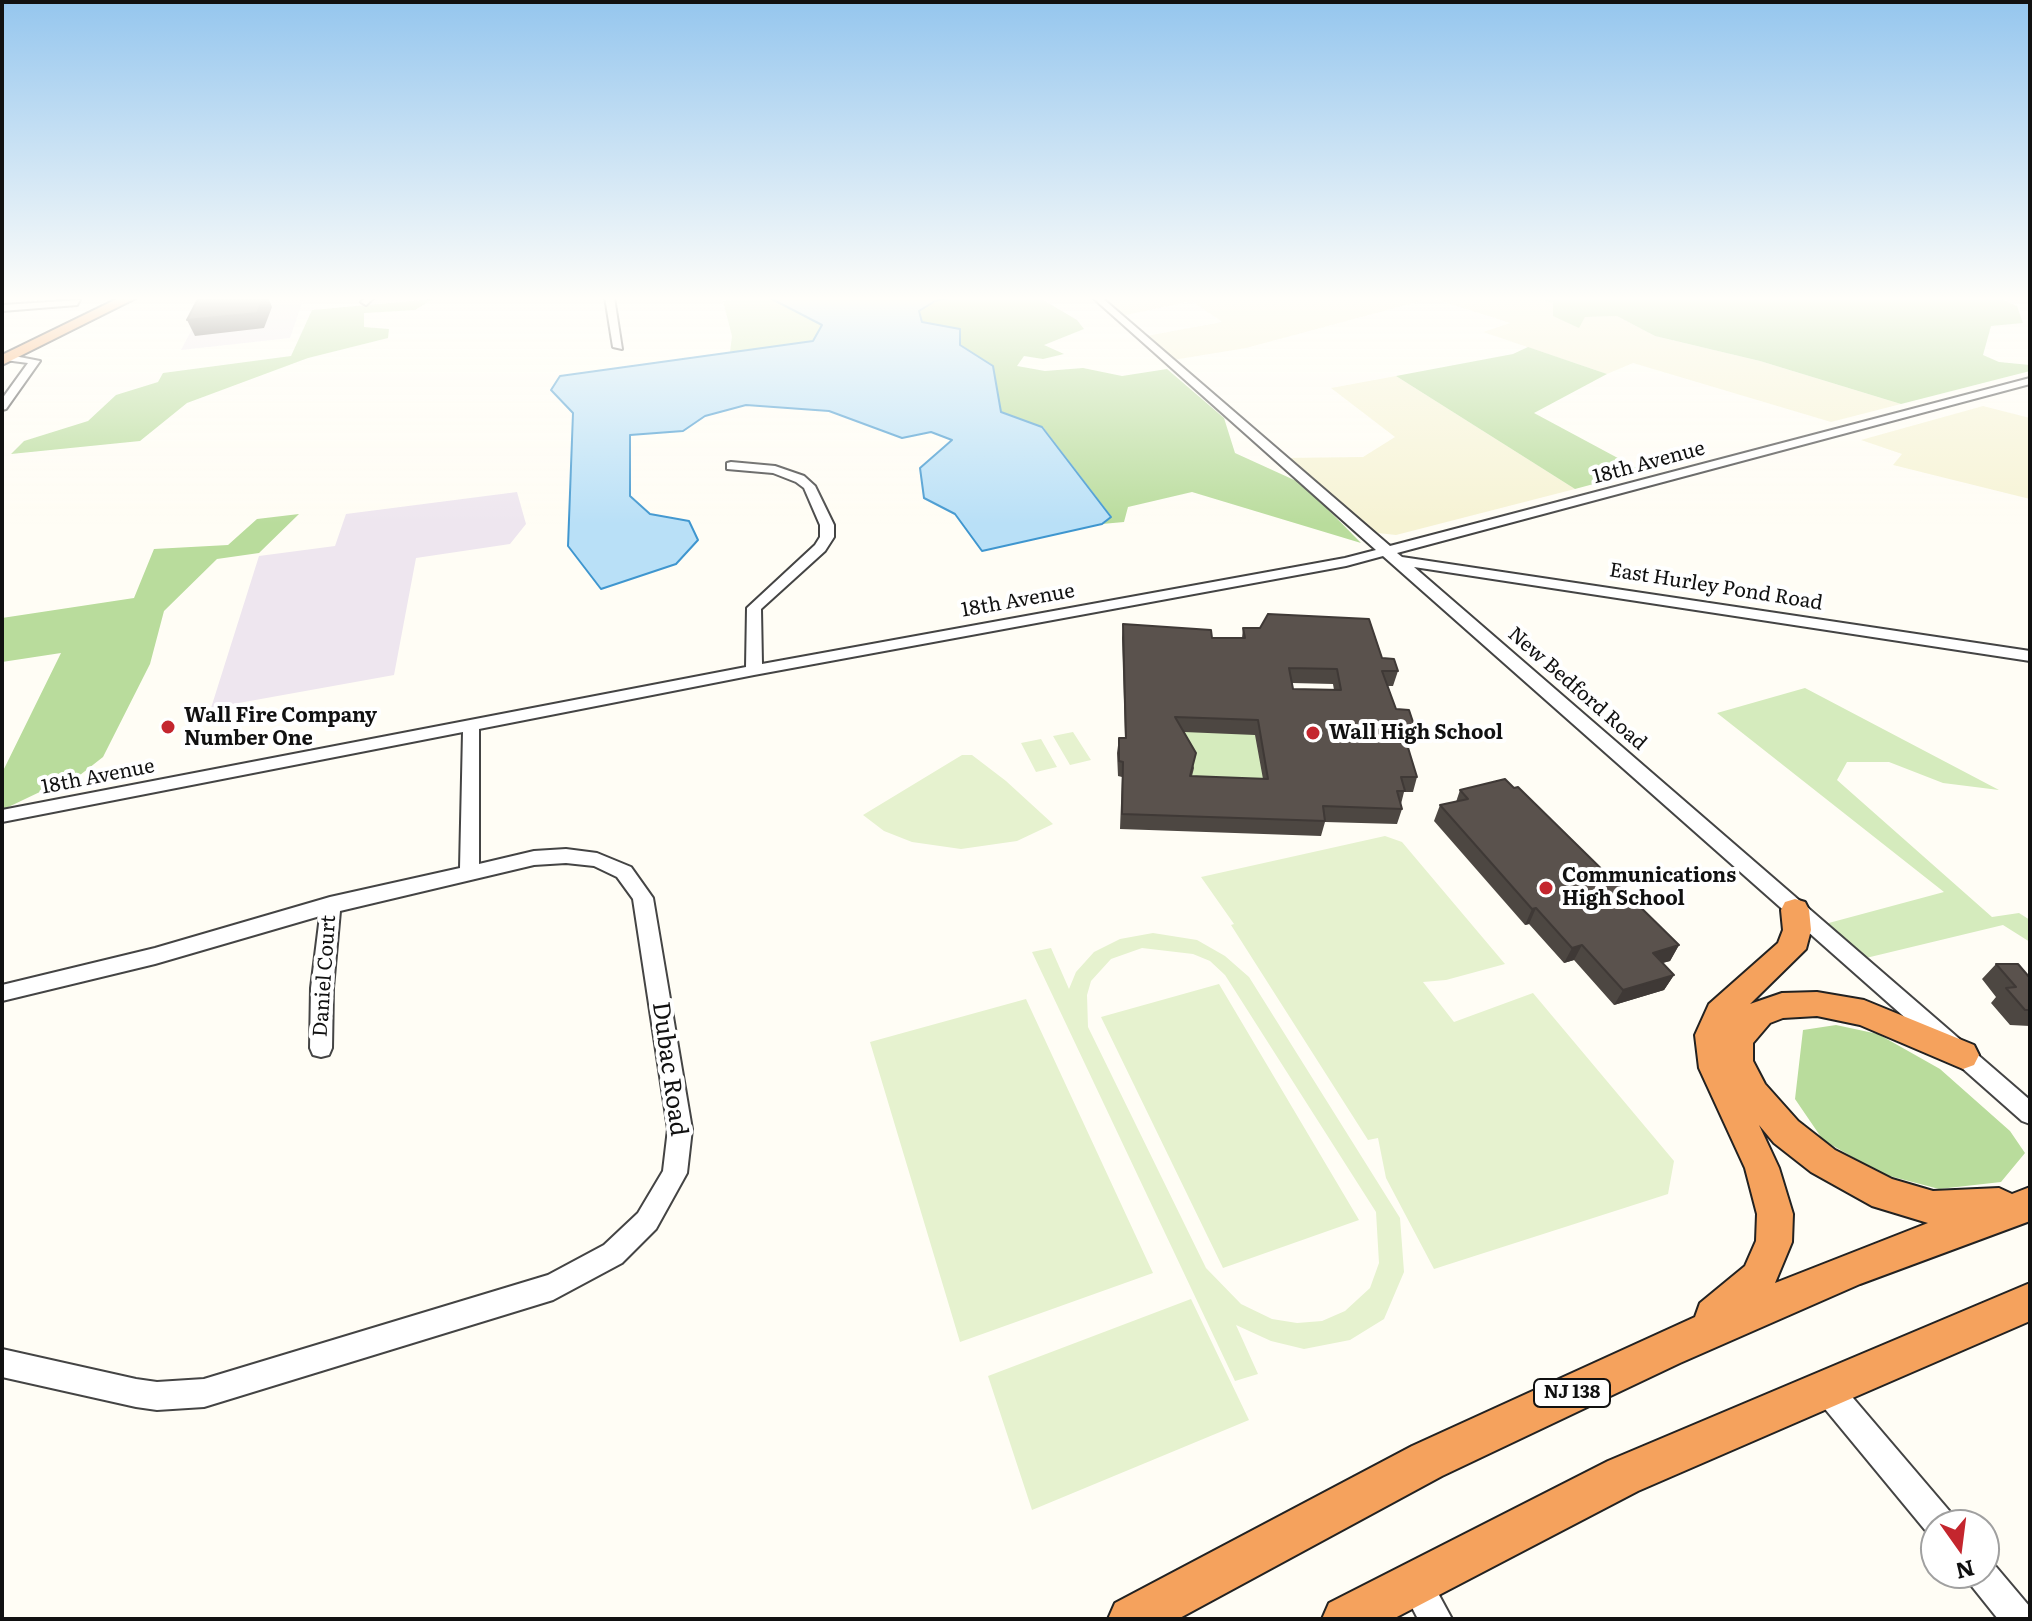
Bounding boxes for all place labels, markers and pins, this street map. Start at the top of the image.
place label: Wall Fire Company Number One [184,704,377,751]
marker: Wall Fire Company Number One [159,718,177,736]
place label: Wall High School [1329,721,1503,745]
marker: Wall High School [1304,724,1322,742]
place label: Communications High School [1562,864,1736,911]
marker: Communications High School [1537,879,1555,897]

